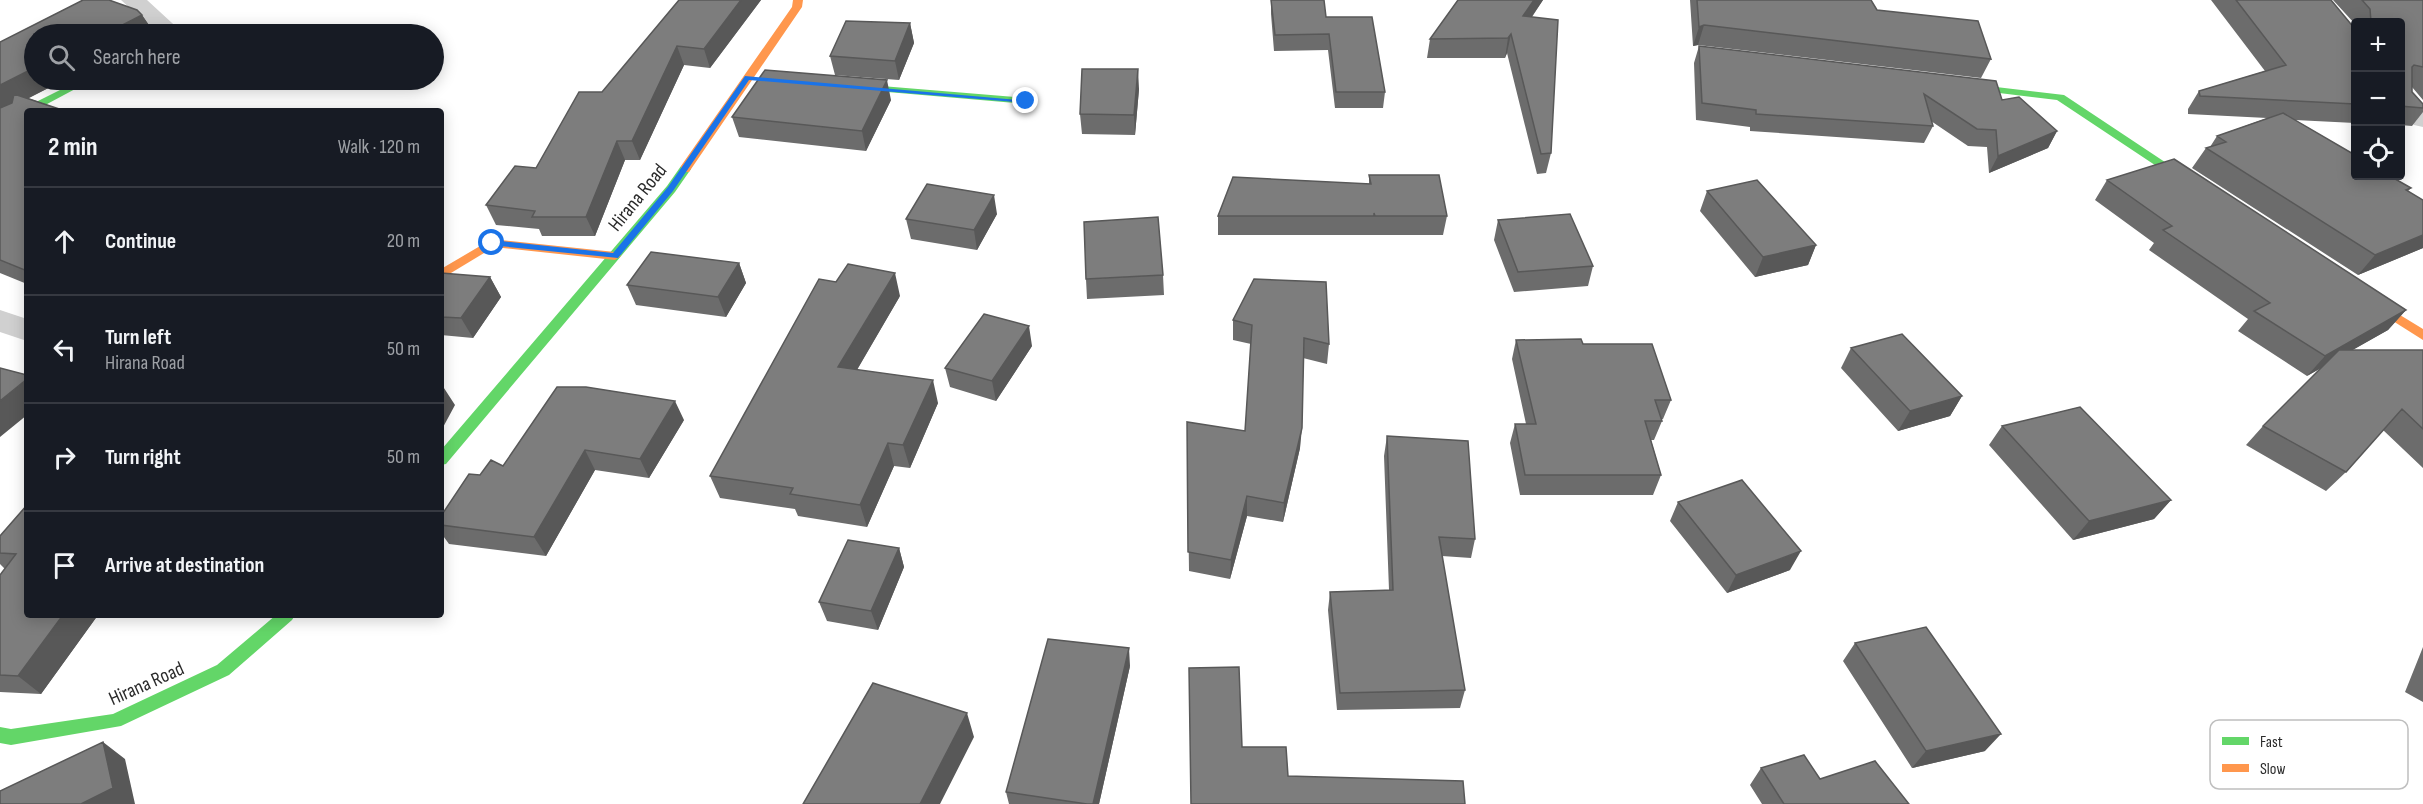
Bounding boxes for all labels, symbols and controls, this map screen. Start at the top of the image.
map controls [2351,18,2405,180]
button: + [2351,18,2405,72]
search box [24,24,444,90]
icon: search [45,41,78,74]
text: Search here [93,44,180,71]
button: − [2351,72,2405,126]
route end [1012,87,1038,113]
button: locate [2351,126,2405,180]
text: 2 min [48,132,98,163]
text: Walk · 120 m [338,135,420,159]
street label: Hirana Road [603,159,672,236]
icon: ahead [48,225,81,258]
text: Continue [105,228,176,255]
text: 20 m [387,229,420,253]
route start [478,229,504,255]
text: Turn left [105,324,171,351]
icon: left [48,333,81,366]
text: 50 m [387,337,420,361]
text: Hirana Road [105,351,185,375]
icon: right [48,441,81,474]
text: Turn right [105,444,181,471]
text: 50 m [387,445,420,469]
icon: arrive [48,549,81,582]
text: Arrive at destination [105,552,264,579]
street label: Hirana Road [105,657,188,711]
legend [2210,720,2408,789]
text: Fast [2260,733,2283,752]
text: Slow [2260,760,2285,779]

